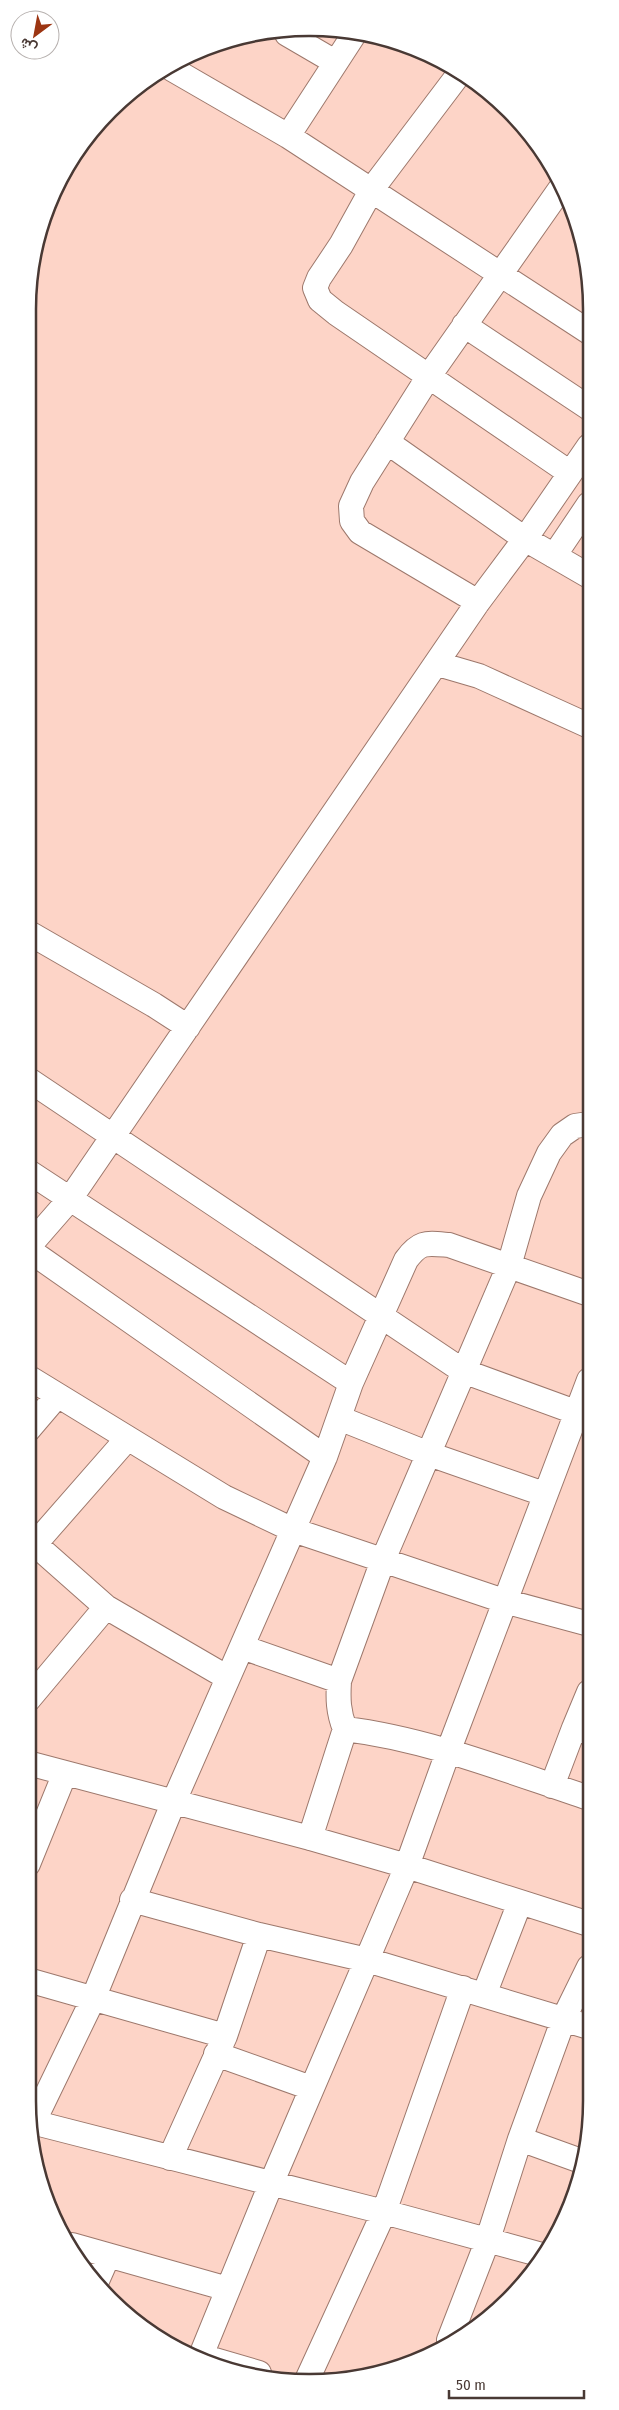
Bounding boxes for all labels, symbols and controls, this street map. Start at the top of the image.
north arrow [10,10,60,60]
text: ش [17,34,40,57]
scale bar [449,2368,584,2400]
text: 50 m [456,2376,486,2394]

